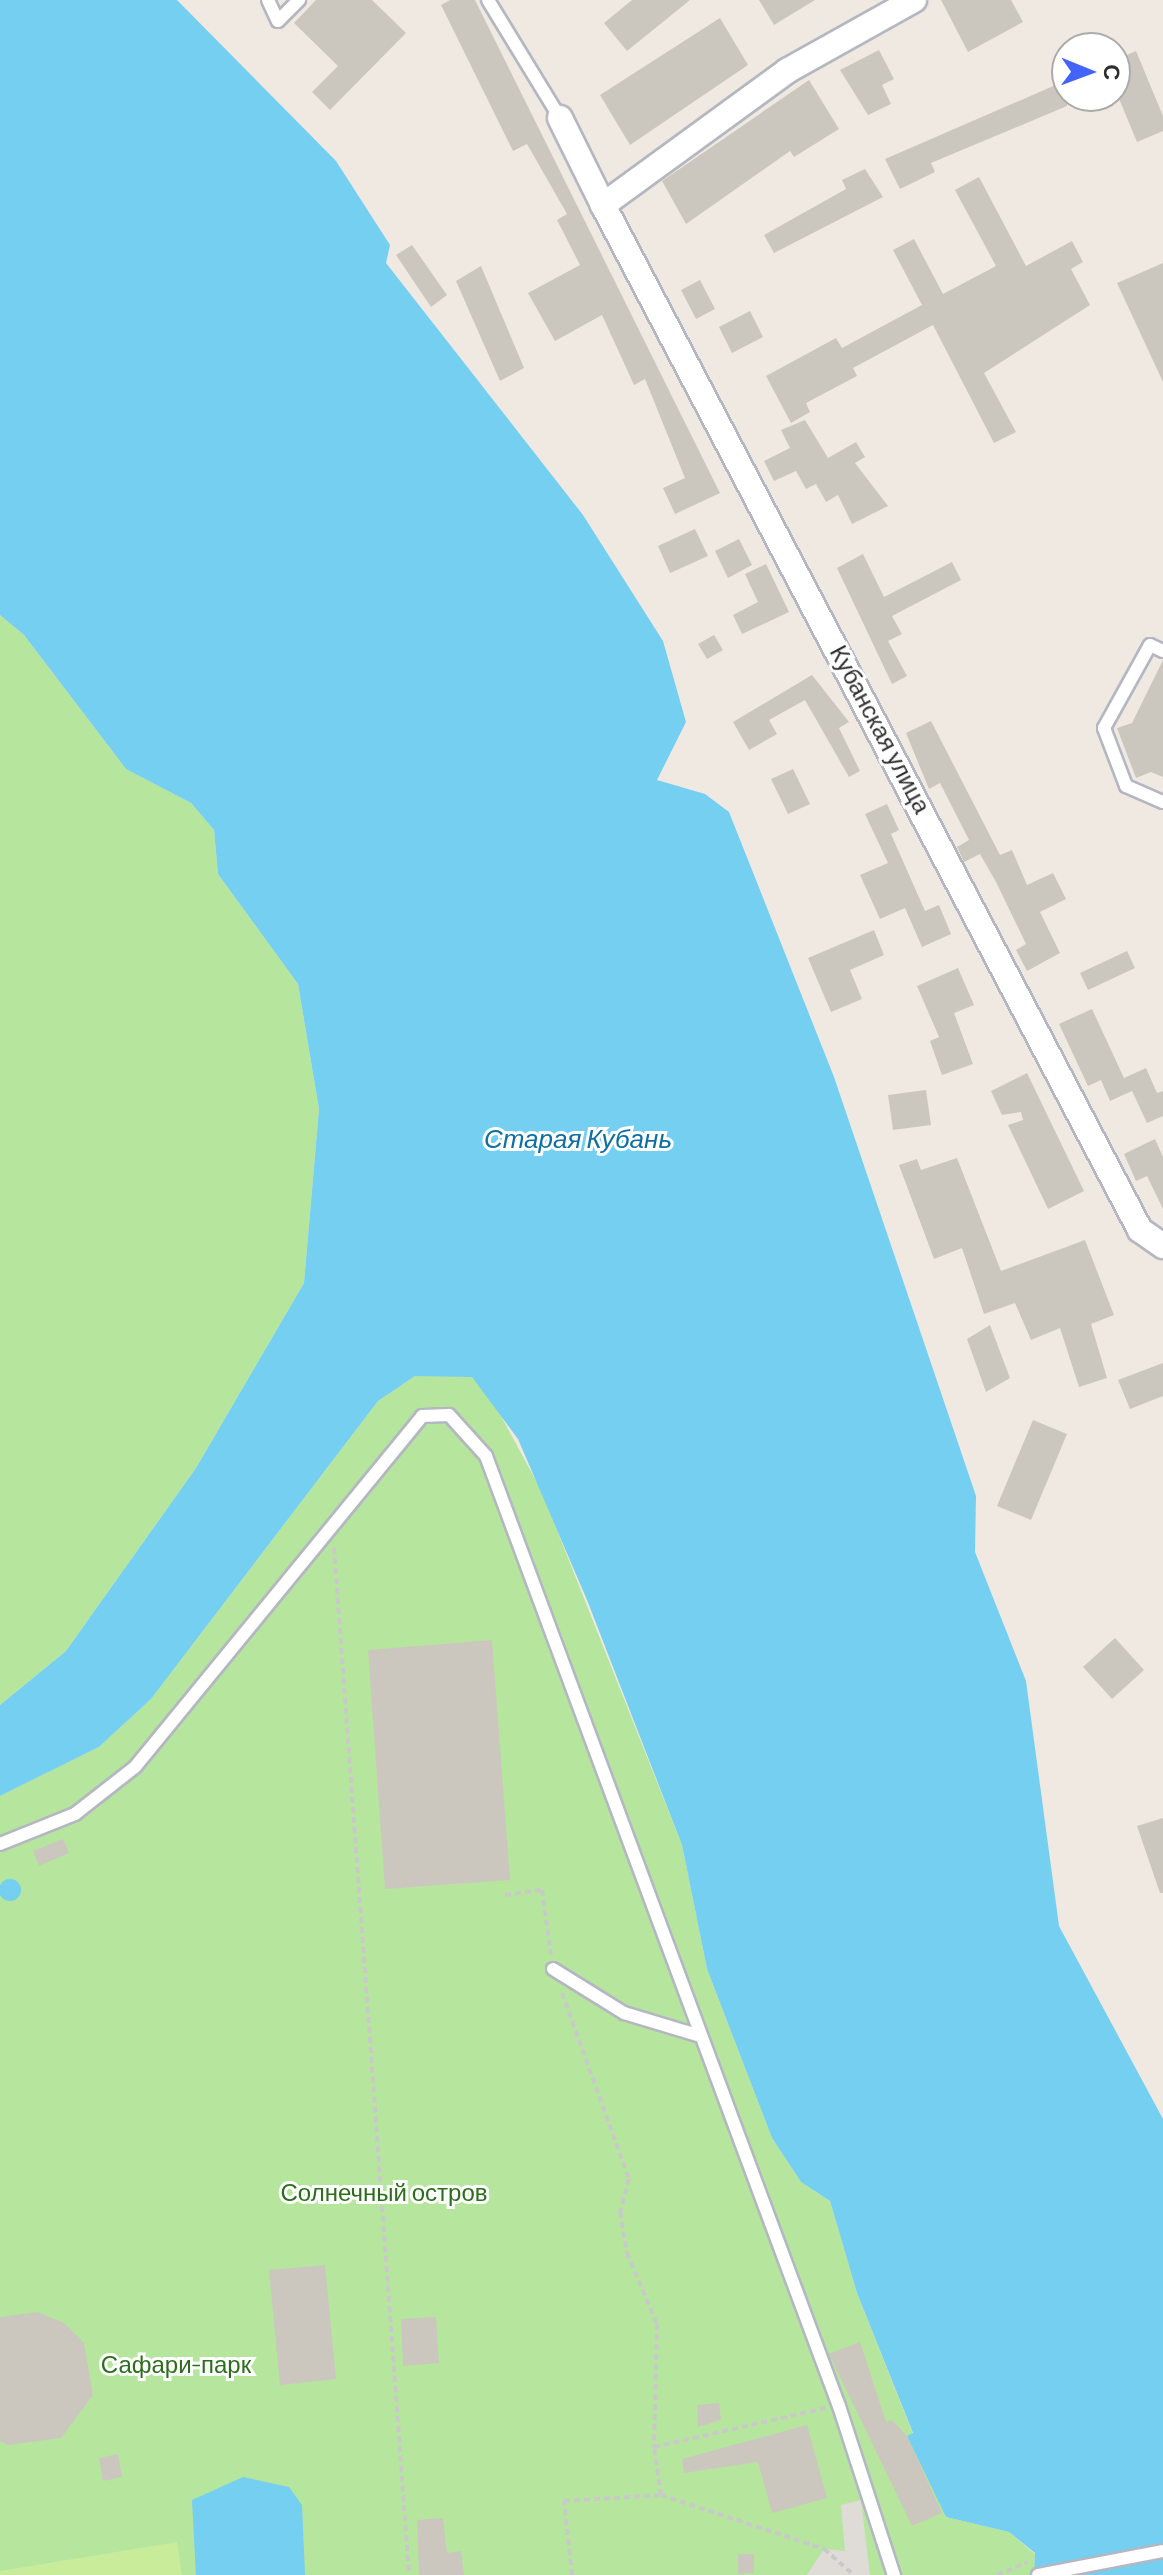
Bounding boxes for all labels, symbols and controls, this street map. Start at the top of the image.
north arrow [1051,32,1131,112]
text: С [1100,64,1126,81]
street label: Кубанская улица [825,640,937,818]
water label: Старая Кубань [484,1122,672,1154]
park label: Солнечный остров [281,2178,487,2206]
park label: Сафари-парк [101,2350,251,2378]

